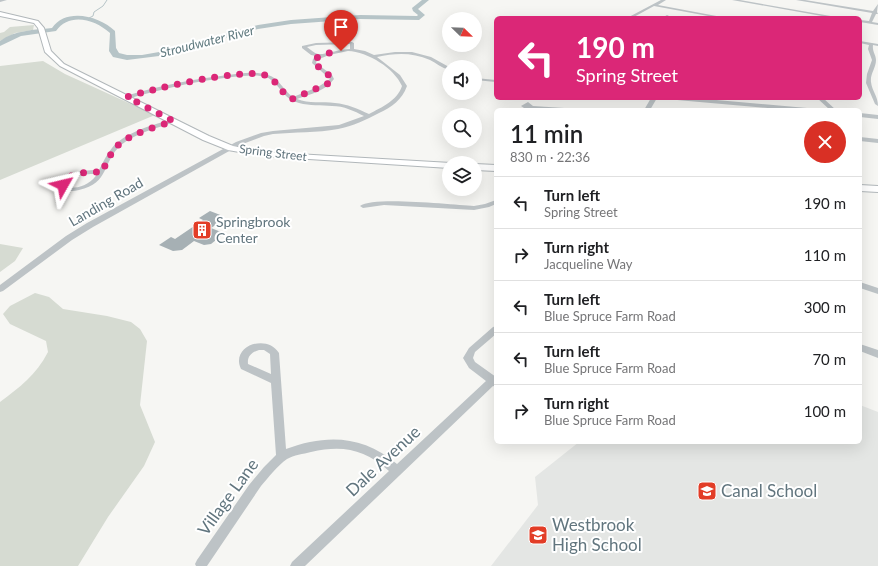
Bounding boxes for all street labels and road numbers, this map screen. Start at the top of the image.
street label: Spring Street [238,141,308,164]
street label: Landing Road [66,173,146,230]
street label: Dale Avenue [341,421,424,500]
street label: Village Lane [193,454,262,539]

